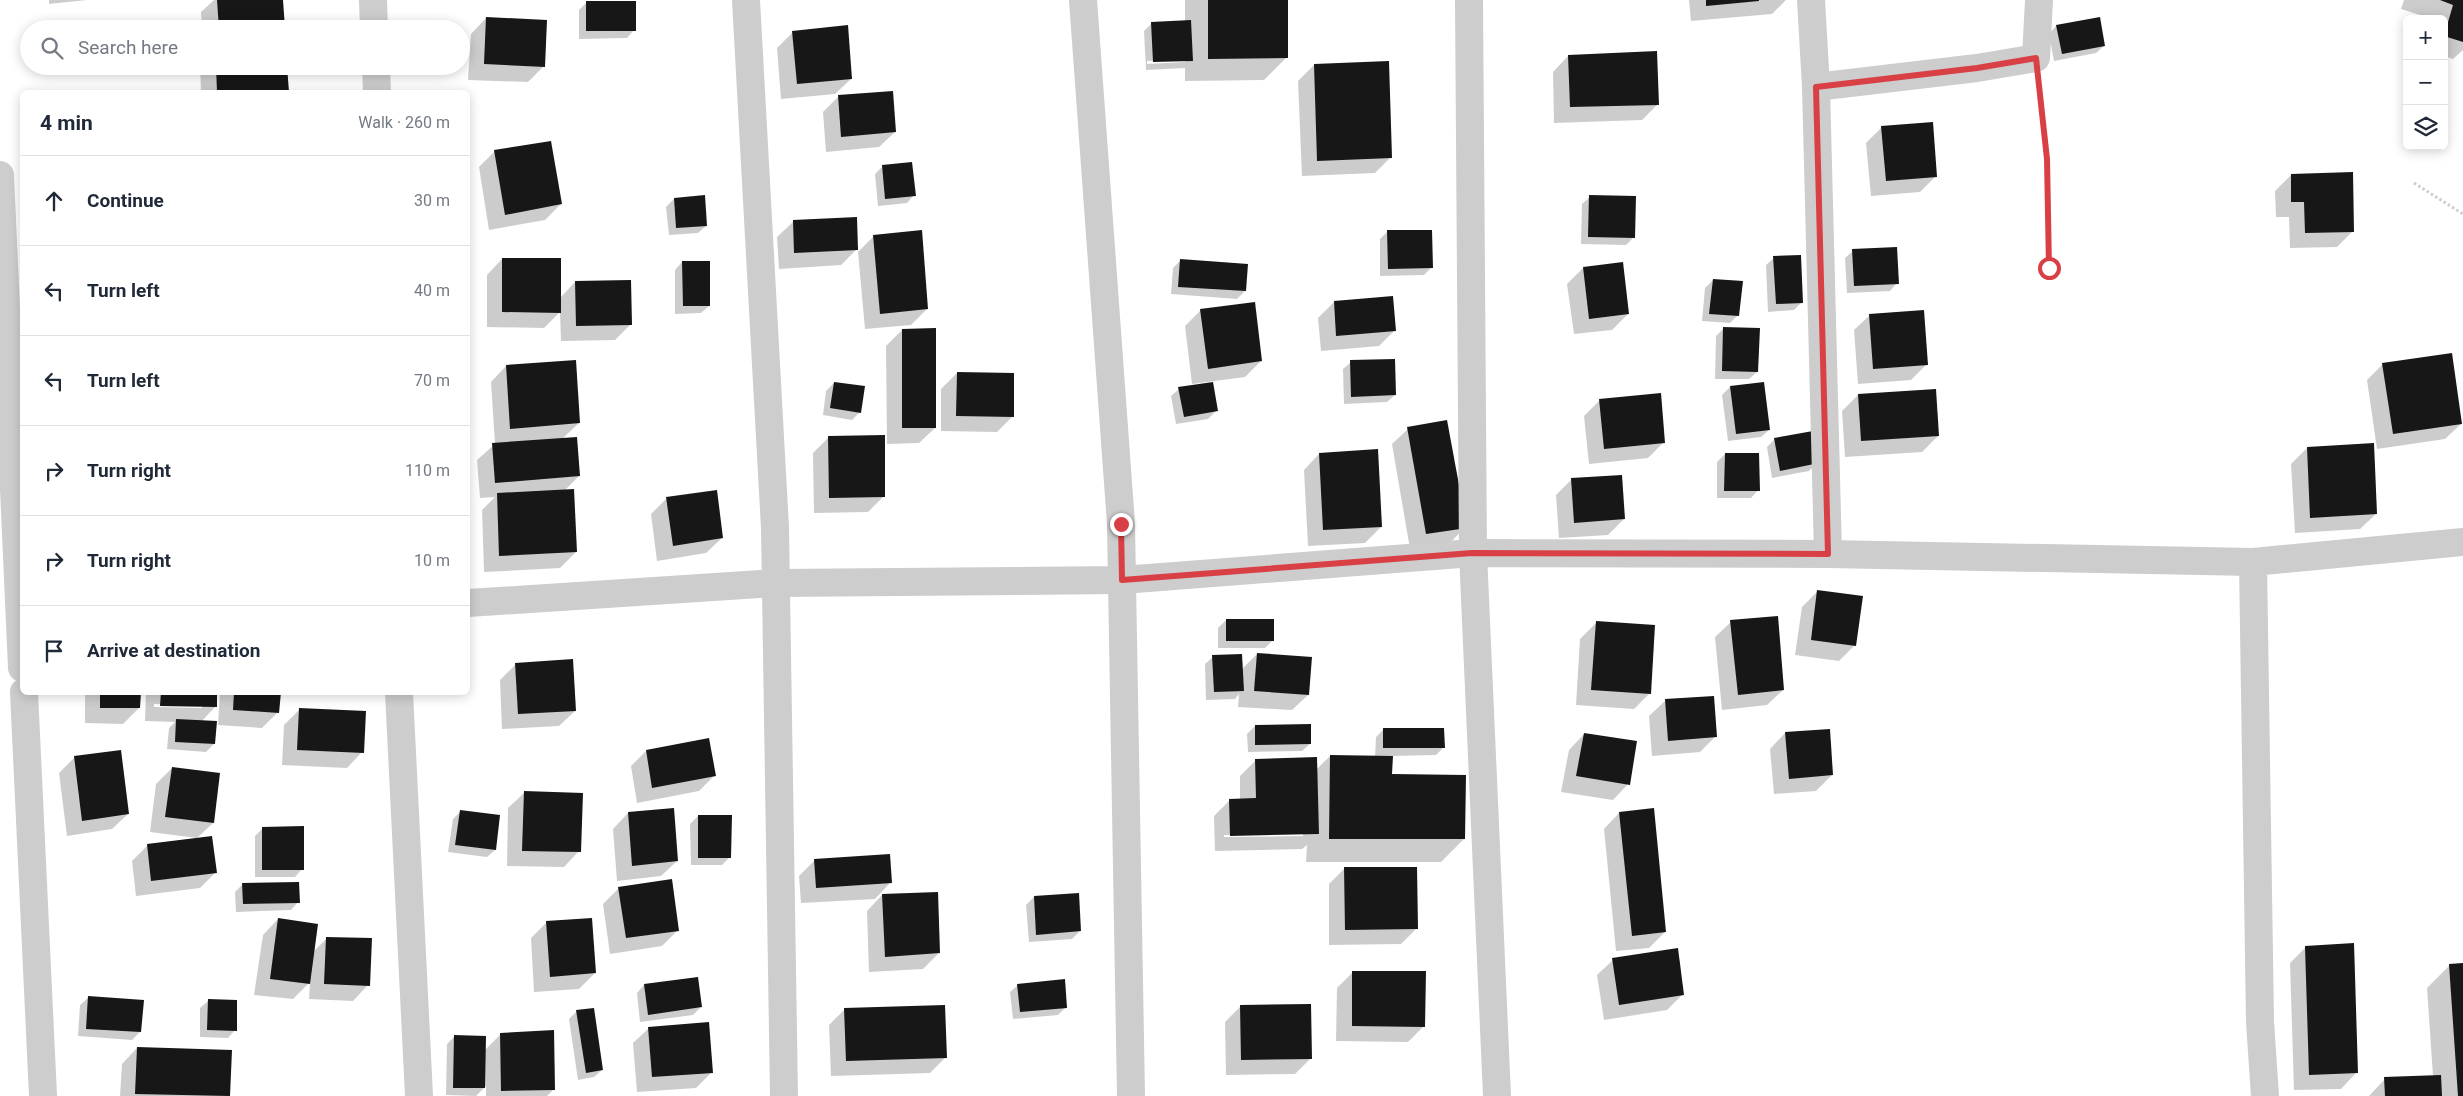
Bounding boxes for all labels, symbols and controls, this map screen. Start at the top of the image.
map controls [2403,15,2448,150]
button: + [2403,15,2448,60]
search box [20,20,470,75]
icon: search [38,34,66,62]
text: Search here [78,36,178,59]
button: − [2403,60,2448,105]
button: layers [2403,105,2448,150]
text: 4 min [40,111,93,135]
text: Walk · 260 m [358,113,450,132]
icon: ahead [40,187,68,215]
text: Continue [87,189,164,212]
text: 30 m [414,191,450,210]
route start [2038,257,2061,280]
icon: left [40,277,68,305]
text: Turn left [87,279,160,302]
text: 40 m [414,281,450,300]
icon: left [40,367,68,395]
text: Turn left [87,369,160,392]
text: 70 m [414,371,450,390]
icon: right [40,457,68,485]
text: Turn right [87,459,171,482]
text: 110 m [405,461,450,480]
route end [1110,513,1133,536]
icon: right [40,547,68,575]
text: Turn right [87,549,171,572]
text: 10 m [414,551,450,570]
icon: arrive [40,637,68,665]
text: Arrive at destination [87,639,260,662]

